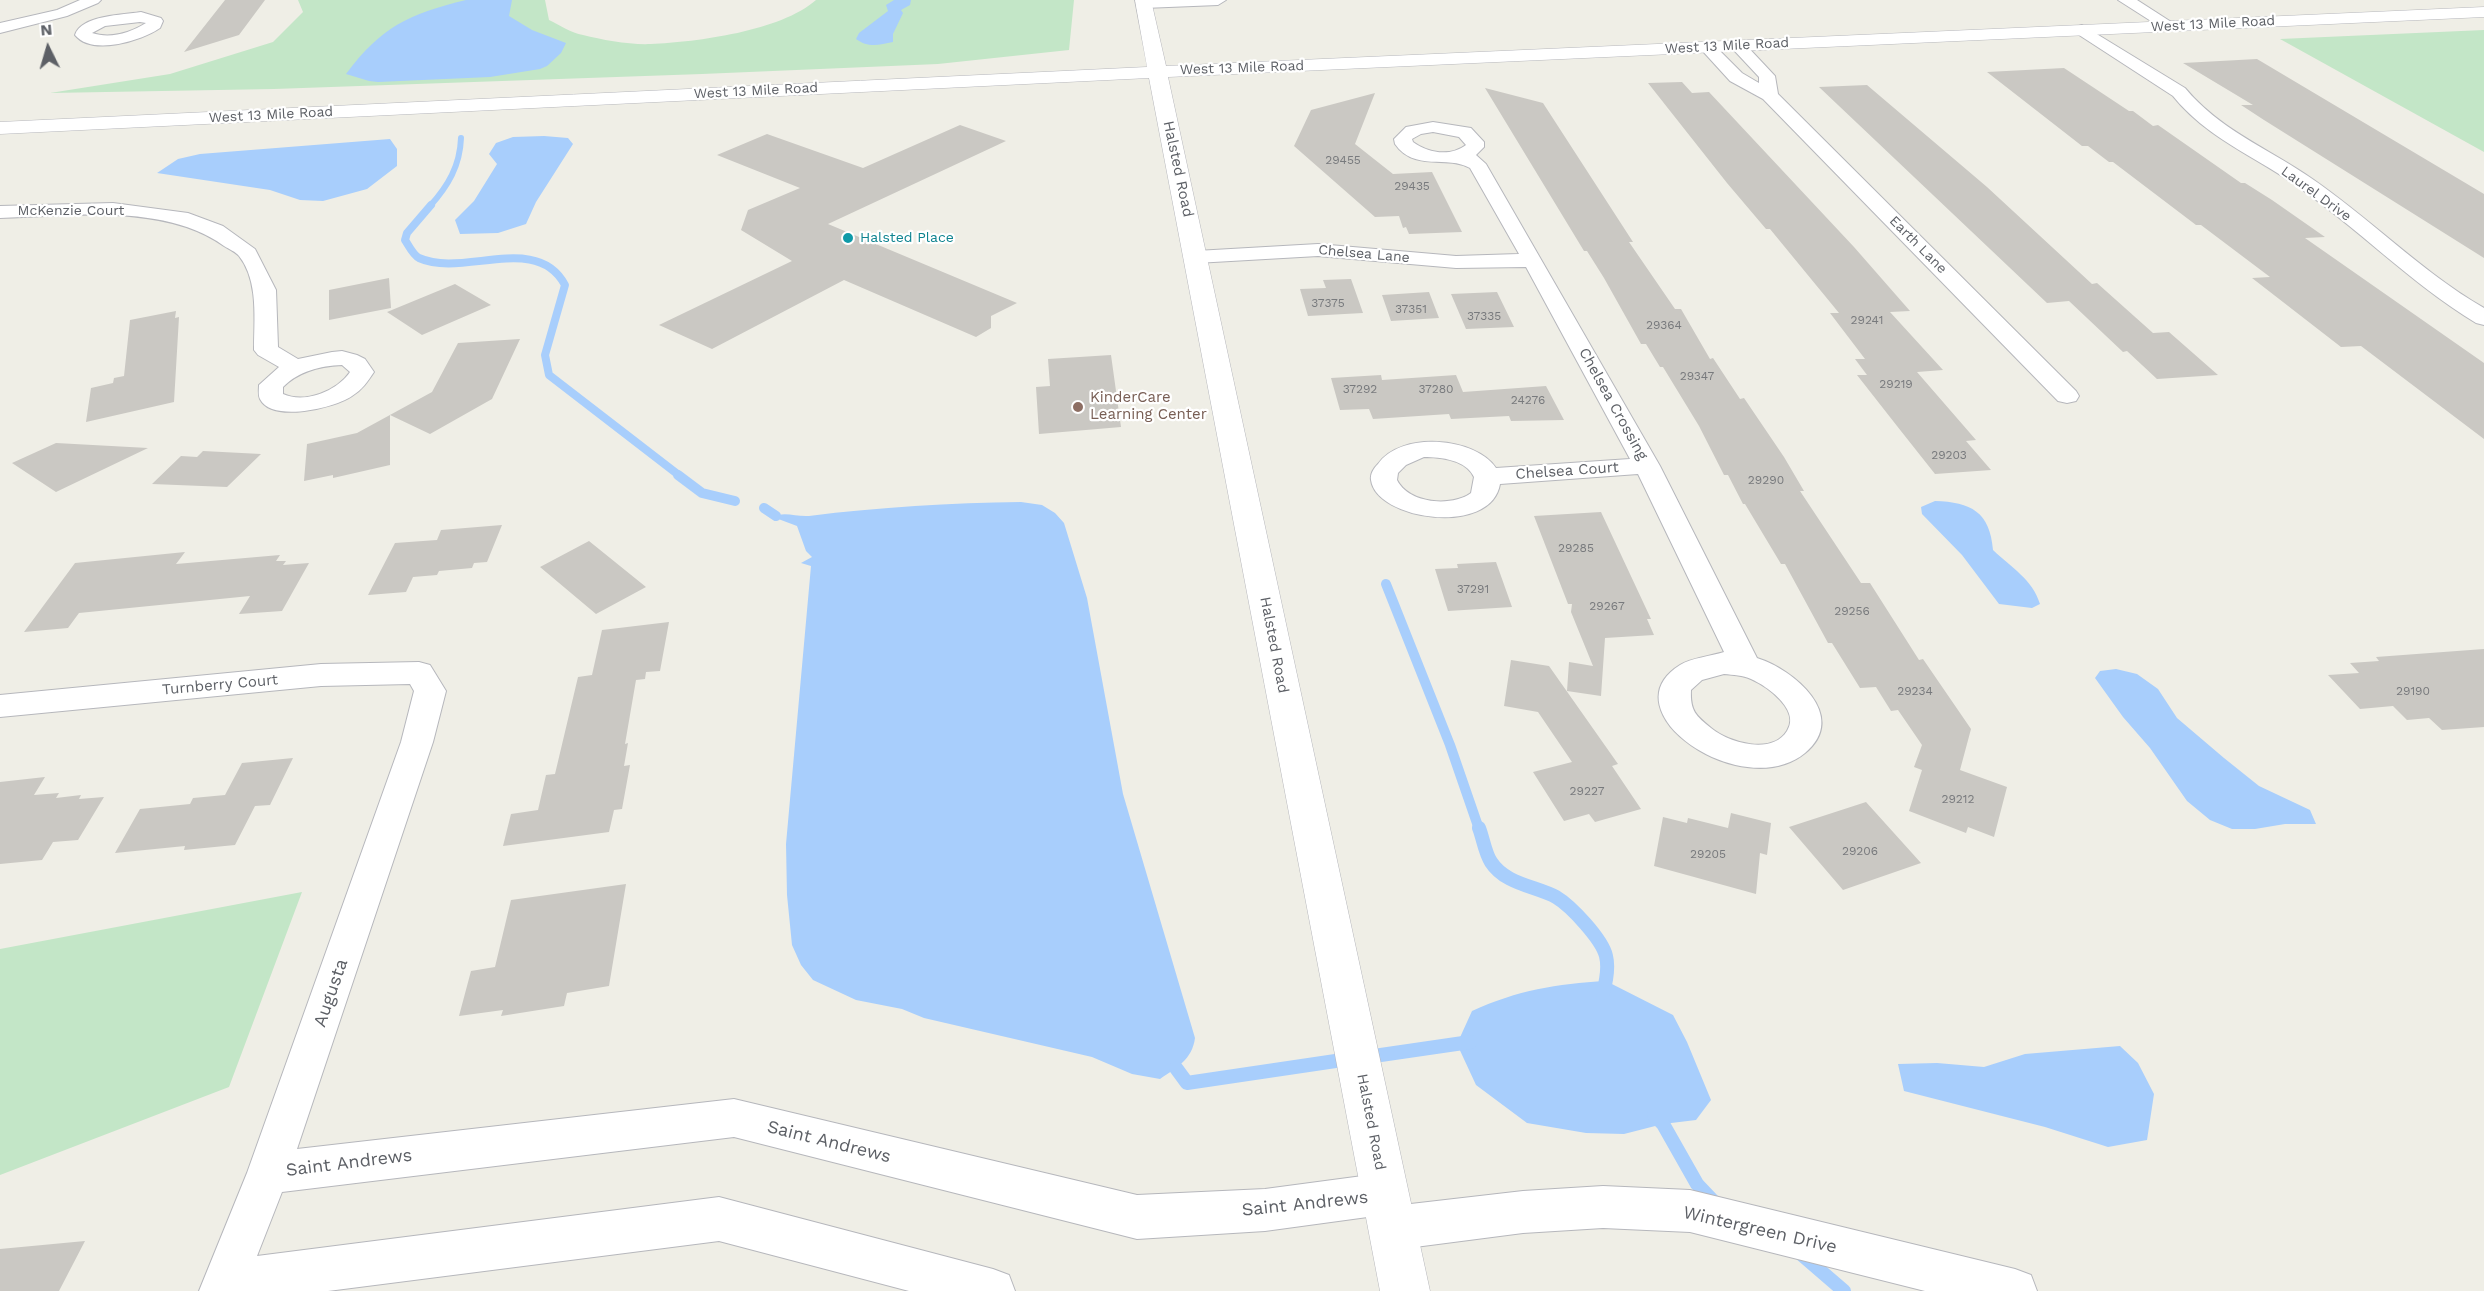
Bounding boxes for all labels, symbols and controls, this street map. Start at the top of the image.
street label: West 13 Mile Road [2150,12,2276,36]
north arrow [18,18,78,78]
text: N [40,20,53,40]
street label: West 13 Mile Road [1664,34,1790,58]
street label: West 13 Mile Road [1180,57,1304,79]
street label: West 13 Mile Road [693,79,819,103]
street label: West 13 Mile Road [208,103,334,127]
street label: Halsted Road [1159,119,1197,219]
house number: 29455 [1325,153,1361,167]
street label: Laurel Drive [2278,163,2354,225]
house number: 29435 [1394,179,1430,193]
street label: McKenzie Court [18,203,124,219]
street label: Earth Lane [1886,213,1950,277]
place label: Halsted Place [860,230,954,246]
marker: Halsted Place [841,231,855,245]
street label: Chelsea Lane [1318,242,1410,266]
house number: 37375 [1311,296,1345,310]
house number: 37351 [1395,302,1427,316]
house number: 37335 [1467,309,1501,323]
house number: 29241 [1851,313,1883,327]
house number: 29364 [1646,318,1682,332]
street label: Chelsea Crossing [1575,345,1651,463]
house number: 29347 [1680,369,1714,383]
house number: 29219 [1879,377,1913,391]
house number: 37292 [1343,382,1377,396]
house number: 37280 [1418,382,1454,396]
place label: KinderCare Learning Center [1090,389,1207,424]
house number: 24276 [1511,393,1545,407]
marker: KinderCare Learning Center [1071,400,1085,414]
house number: 29203 [1931,448,1967,462]
street label: Chelsea Court [1515,458,1619,484]
house number: 29290 [1748,473,1784,487]
house number: 29285 [1558,541,1594,555]
house number: 37291 [1457,582,1489,596]
street label: Halsted Road [1256,595,1292,695]
house number: 29267 [1589,599,1625,613]
house number: 29256 [1834,604,1870,618]
street label: Turnberry Court [161,671,279,699]
house number: 29234 [1897,684,1933,698]
house number: 29190 [2396,684,2430,698]
house number: 29227 [1570,784,1604,798]
house number: 29212 [1941,792,1975,806]
house number: 29206 [1842,844,1878,858]
house number: 29205 [1690,847,1726,861]
street label: Augusta [309,956,353,1030]
street label: Halsted Road [1353,1072,1389,1172]
street label: Saint Andrews [765,1116,893,1168]
street label: Saint Andrews [285,1145,413,1181]
street label: Saint Andrews [1241,1187,1369,1221]
street label: Wintergreen Drive [1681,1202,1839,1258]

